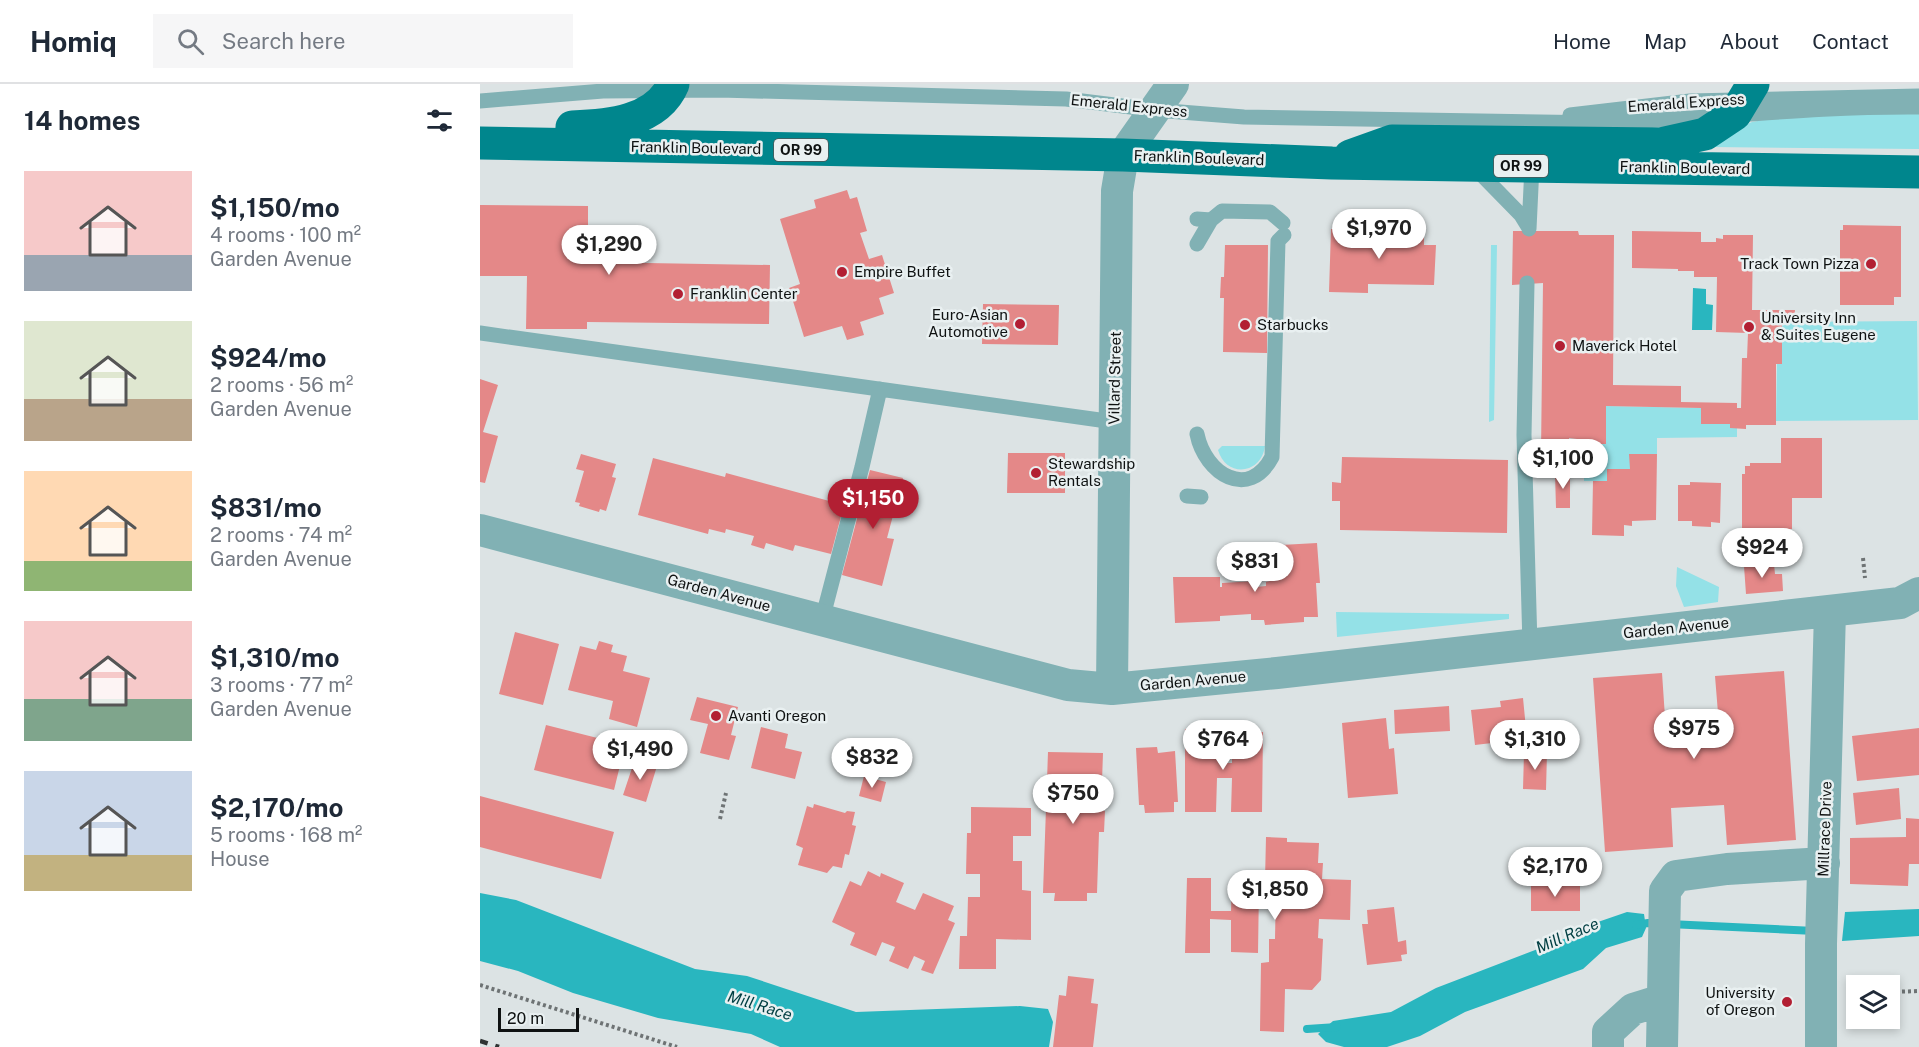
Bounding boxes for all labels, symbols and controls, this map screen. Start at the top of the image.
search box [153,14,573,68]
text: Homiq [30,25,117,58]
icon: search [174,25,207,58]
text: Search here [222,28,345,54]
text: Home [1553,29,1611,54]
text: Map [1644,29,1687,54]
text: About [1720,29,1779,54]
text: Contact [1812,29,1889,54]
street label: Emerald Express [1627,90,1745,115]
street label: Emerald Express [1070,91,1188,120]
icon: filters [423,104,456,137]
text: 14 homes [24,105,140,136]
street label: Franklin Boulevard [631,138,762,157]
road number: OR 99 [774,139,828,161]
street label: Franklin Boulevard [1133,147,1265,168]
road number: OR 99 [1494,155,1548,177]
street label: Franklin Boulevard [1620,158,1751,177]
text: $1,150/mo [210,192,340,223]
icon: home [72,195,144,267]
pin: $1,970 [1330,209,1428,260]
text: $1,970 [1346,216,1412,240]
text: 4 rooms · 100 m² [210,223,361,247]
pin: $1,290 [560,225,658,276]
text: $1,290 [576,232,642,256]
text: Garden Avenue [210,247,352,271]
place label: Track Town Pizza [1740,255,1859,272]
marker: Track Town Pizza [1864,257,1878,271]
place label: Empire Buffet [854,263,951,280]
marker: Empire Buffet [835,265,849,279]
place label: Franklin Center [690,285,798,302]
marker: Franklin Center [671,287,685,301]
place label: Euro-Asian Automotive [928,306,1008,340]
place label: University Inn & Suites Eugene [1761,309,1876,343]
place label: Starbucks [1257,316,1328,333]
marker: Euro-Asian Automotive [1013,317,1027,331]
marker: Starbucks [1238,318,1252,332]
marker: University Inn & Suites Eugene [1742,320,1756,334]
street label: Villard Street [1105,331,1124,425]
place label: Maverick Hotel [1572,337,1677,354]
marker: Maverick Hotel [1553,339,1567,353]
text: $924/mo [210,342,327,373]
icon: home [72,345,144,417]
text: 2 rooms · 56 m² [210,373,353,397]
text: Garden Avenue [210,397,352,421]
pin: $1,100 [1514,439,1612,490]
text: $1,100 [1532,446,1594,470]
place label: Stewardship Rentals [1048,455,1135,489]
marker: Stewardship Rentals [1029,466,1043,480]
pin: $1,150 [824,479,922,530]
text: $1,150 [842,486,904,510]
text: $831/mo [210,492,322,523]
icon: home [72,495,144,567]
text: 2 rooms · 74 m² [210,523,352,547]
pin: $924 [1726,528,1798,579]
text: $924 [1736,535,1788,559]
pin: $831 [1219,542,1291,593]
text: Garden Avenue [210,547,352,571]
text: $831 [1231,549,1279,573]
street label: Garden Avenue [666,571,773,614]
street label: Garden Avenue [1622,613,1730,642]
text: $1,310/mo [210,642,339,673]
icon: home [72,645,144,717]
street label: Garden Avenue [1139,667,1247,694]
text: 3 rooms · 77 m² [210,673,353,697]
text: Garden Avenue [210,697,352,721]
place label: Avanti Oregon [728,707,826,724]
marker: Avanti Oregon [709,709,723,723]
pin: $975 [1658,709,1730,760]
text: $975 [1668,716,1720,740]
pin: $764 [1187,720,1259,771]
pin: $1,310 [1486,720,1584,771]
text: $764 [1197,727,1249,751]
text: $1,310 [1504,727,1566,751]
pin: $1,490 [591,730,689,781]
text: $1,490 [607,737,673,761]
pin: $832 [836,738,908,789]
text: $832 [846,745,898,769]
pin: $750 [1037,774,1109,825]
text: $750 [1047,781,1099,805]
street label: Millrace Drive [1814,781,1835,877]
text: $2,170/mo [210,792,343,823]
icon: home [72,795,144,867]
text: 5 rooms · 168 m² [210,823,362,847]
text: House [210,847,270,871]
pin: $2,170 [1506,847,1604,898]
text: $2,170 [1522,854,1588,878]
pin: $1,850 [1226,870,1324,921]
text: $1,850 [1241,877,1309,901]
water label: Mill Race [1533,914,1602,957]
map controls [1846,975,1900,1029]
button: layers [1846,975,1900,1029]
place label: University of Oregon [1705,984,1775,1018]
water label: Mill Race [725,987,795,1024]
marker: University of Oregon [1780,995,1794,1009]
scale bar [498,1005,579,1032]
text: 20 m [507,1009,544,1028]

